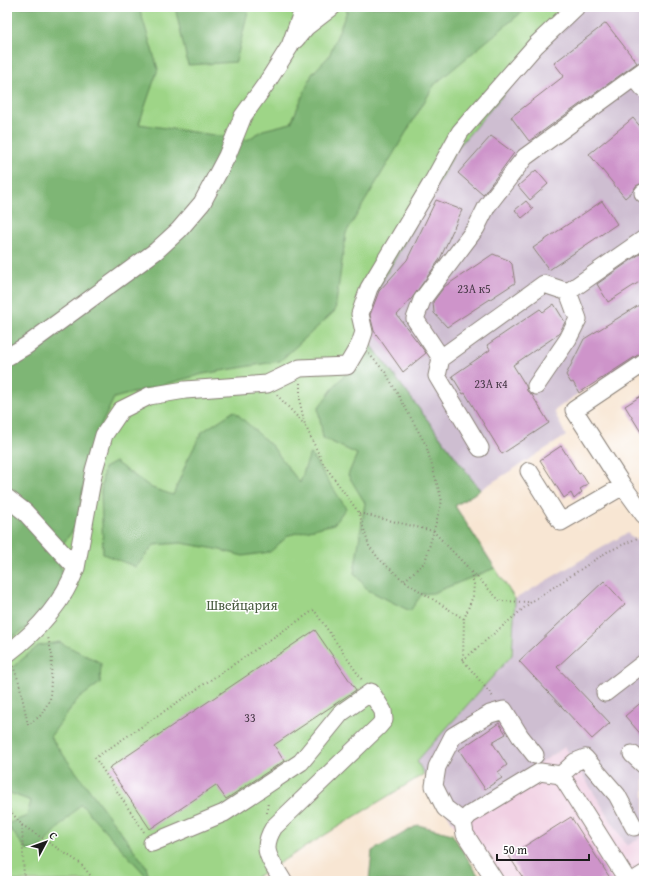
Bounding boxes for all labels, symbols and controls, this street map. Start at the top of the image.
house number: 23А к5 [457,280,491,297]
house number: 23А к4 [474,375,508,392]
park label: Швейцария [206,595,278,615]
house number: 33 [244,709,256,726]
north arrow [26,822,66,862]
text: С [45,828,62,843]
scale bar [497,836,589,862]
text: 50 m [503,841,527,858]

